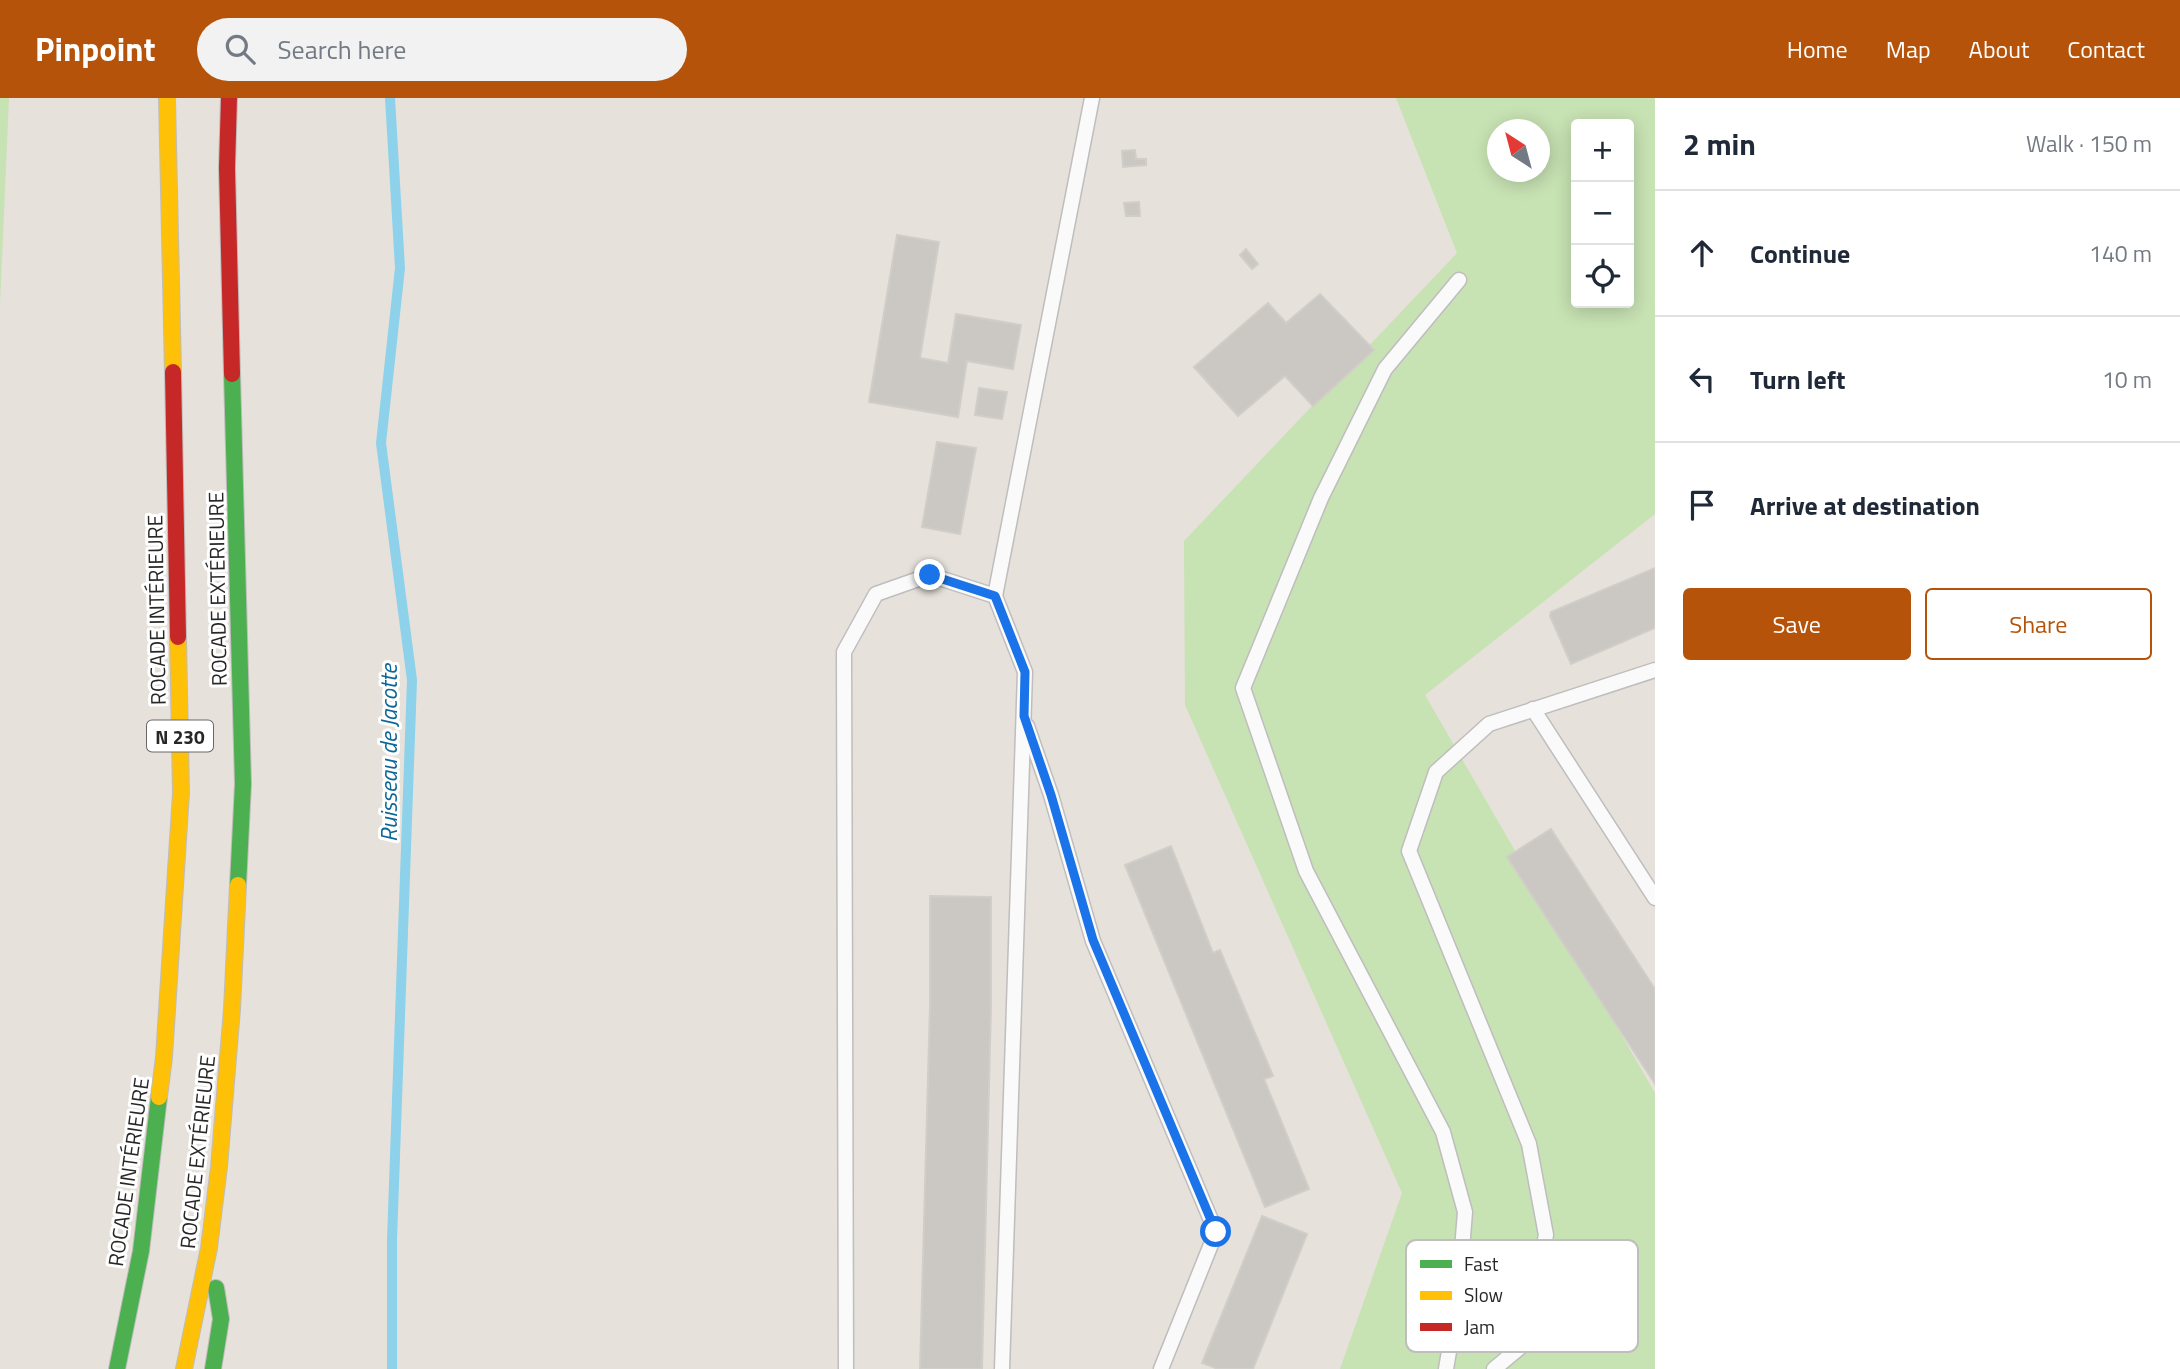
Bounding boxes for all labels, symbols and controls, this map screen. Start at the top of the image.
search box [197,18,687,81]
text: Pinpoint [35,24,155,74]
icon: search [221,30,259,68]
text: Search here [277,30,406,69]
text: Home [1787,31,1848,67]
text: Map [1886,31,1931,67]
text: About [1969,31,2029,67]
text: Contact [2067,31,2145,67]
north arrow [1487,119,1550,182]
map controls [1571,119,1634,308]
button: + [1571,119,1634,182]
text: 2 min [1683,121,1756,167]
text: Walk · 150 m [2026,126,2152,161]
button: − [1571,182,1634,245]
icon: ahead [1683,234,1721,272]
text: Continue [1750,234,1850,273]
text: 140 m [2089,236,2152,271]
button: locate [1571,245,1634,308]
icon: left [1683,360,1721,398]
text: Turn left [1750,360,1845,399]
text: 10 m [2102,362,2152,397]
icon: arrive [1683,486,1721,524]
text: Arrive at destination [1750,486,1980,525]
street label: ROCADE EXTÉRIEURE [199,492,235,686]
street label: ROCADE INTÉRIEURE [138,515,174,705]
route end [914,559,945,590]
button: Save [1683,588,1911,660]
button: Share [1925,588,2152,660]
water label: Ruisseau de Jacotte [371,663,406,842]
road number: N 230 [147,720,213,751]
street label: ROCADE EXTÉRIEURE [171,1054,223,1250]
street label: ROCADE INTÉRIEURE [99,1076,157,1268]
route start [1200,1216,1231,1247]
legend [1406,1240,1638,1352]
text: Fast [1464,1249,1499,1278]
text: Slow [1464,1280,1503,1309]
text: Jam [1464,1312,1495,1341]

